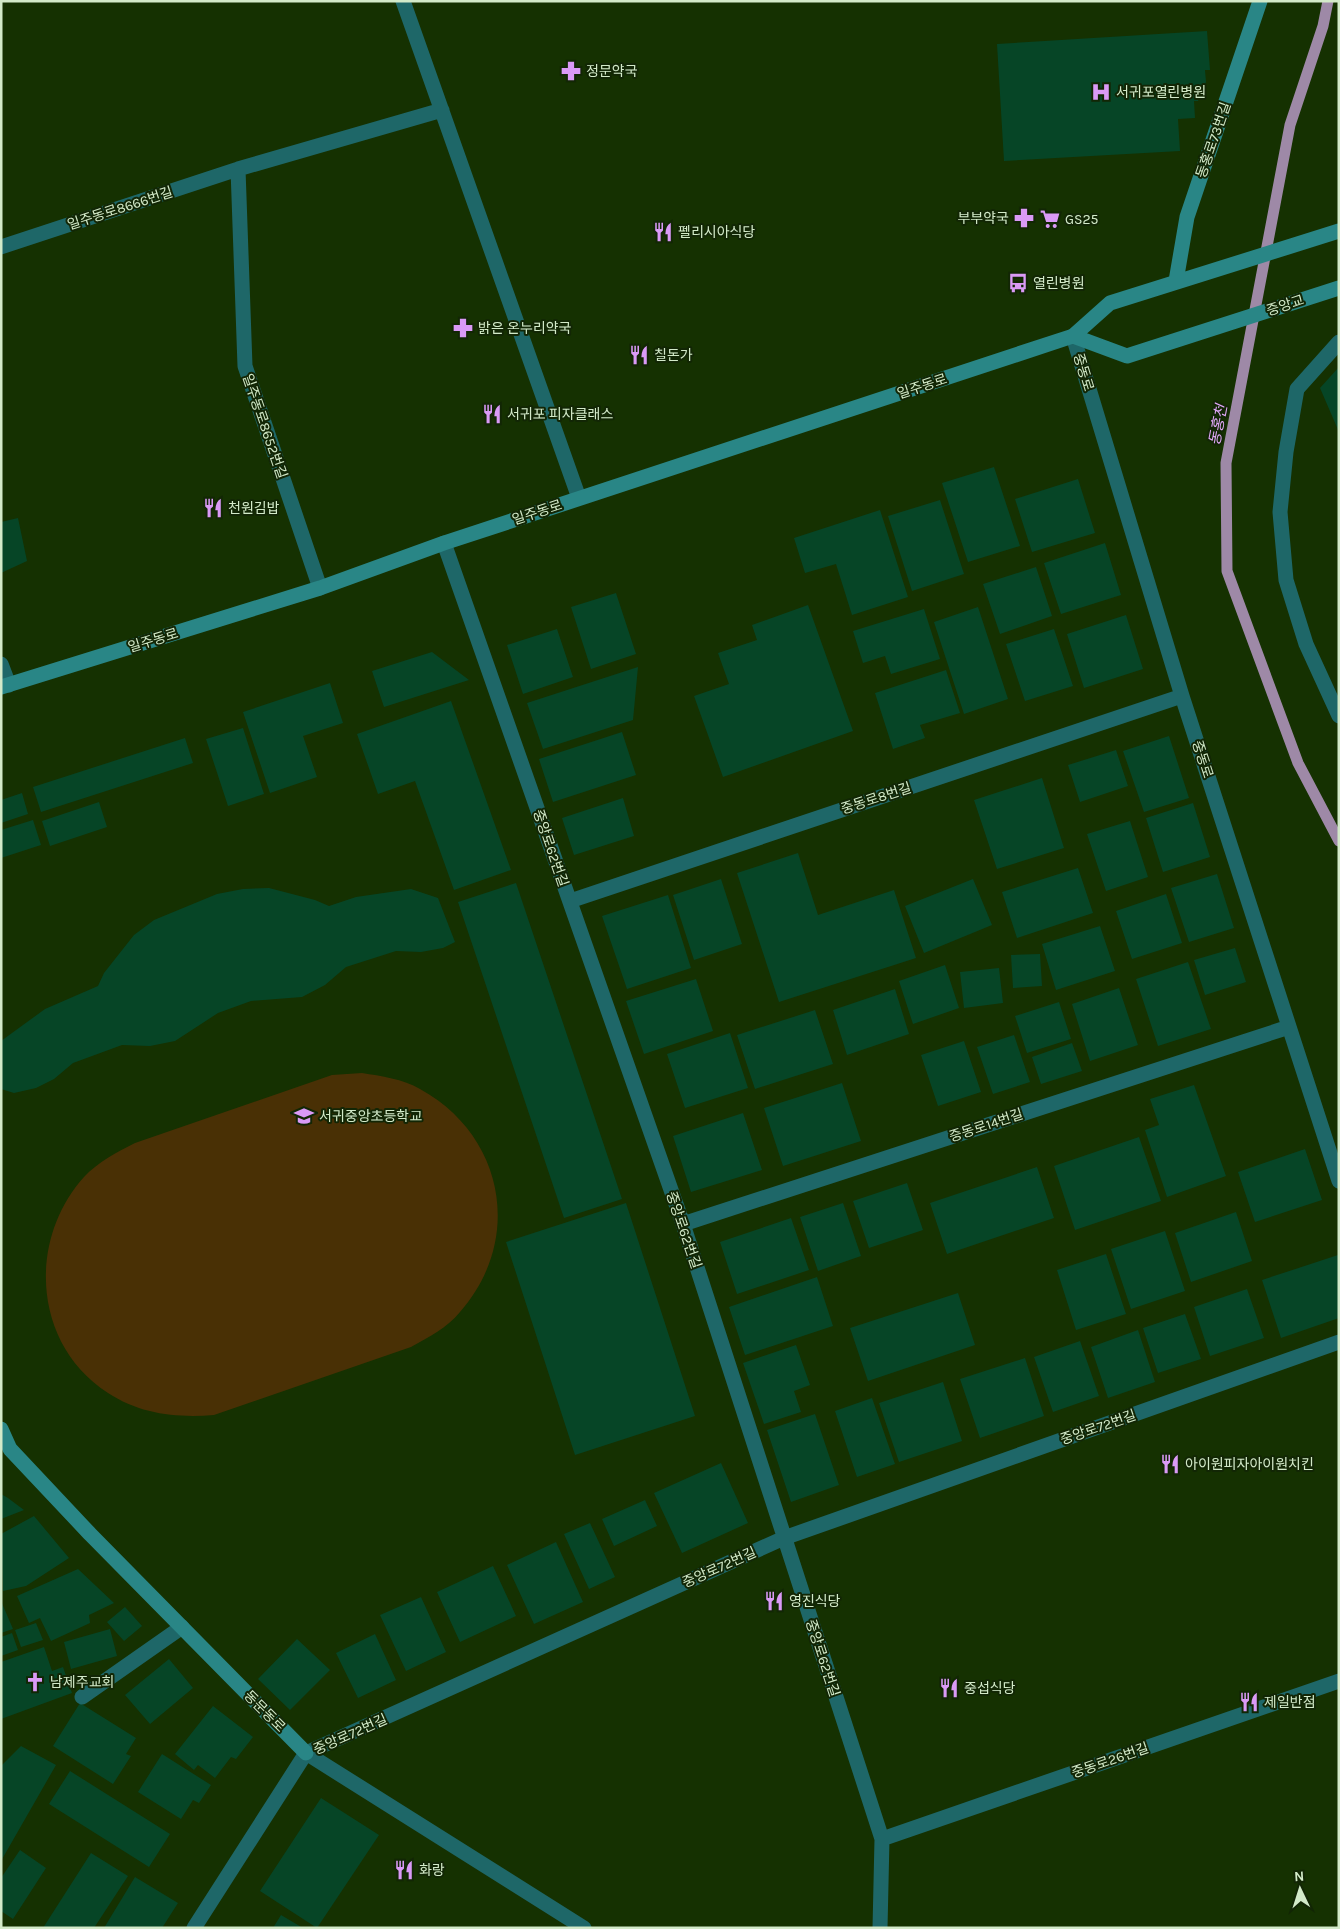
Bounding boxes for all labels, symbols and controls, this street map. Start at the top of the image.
pharmacy icon: 정문약국 [560,60,582,82]
place label: 정문약국 [586,63,638,80]
hospital icon: 서귀포열린병원 [1090,81,1112,103]
place label: 서귀포열린병원 [1116,84,1206,101]
street label: 동홍로73번길 [1193,100,1234,180]
street label: 일주동로8666번길 [65,183,175,234]
pharmacy icon: 부부약국 [1013,207,1035,229]
supermarket icon: GS25 [1039,208,1061,230]
place label: 부부약국 [957,210,1009,227]
place label: GS25 [1065,211,1099,228]
restaurant icon: 펠리시아식당 [652,221,674,243]
place label: 펠리시아식당 [678,224,755,241]
bus stop icon: 열린병원 [1007,272,1029,294]
place label: 열린병원 [1033,275,1085,292]
street label: 중앙교 [1264,291,1306,320]
pharmacy icon: 밝은 온누리약국 [452,317,474,339]
place label: 밝은 온누리약국 [478,320,572,337]
restaurant icon: 칠돈가 [628,344,650,366]
place label: 칠돈가 [654,347,693,364]
street label: 중동로 [1070,351,1097,393]
street label: 일주동로 [895,370,949,403]
street label: 일주동로8652번길 [239,371,290,481]
water label: 동홍천 [1205,401,1231,447]
restaurant icon: 서귀포 피자클래스 [481,403,503,425]
place label: 서귀포 피자클래스 [507,406,613,423]
street label: 일주동로 [510,496,564,529]
restaurant icon: 천원김밥 [202,497,224,519]
place label: 천원김밥 [228,500,280,517]
street label: 일주동로 [126,625,180,656]
street label: 중동로 [1188,738,1217,780]
street label: 중동로8번길 [839,779,914,818]
street label: 중앙로62번길 [529,807,572,889]
school or university icon: 서귀중앙초등학교 [293,1105,315,1127]
street label: 중동로14번길 [947,1106,1025,1145]
place label: 서귀중앙초등학교 [319,1108,422,1125]
street label: 중앙로62번길 [662,1189,705,1271]
street label: 중앙로72번길 [1058,1407,1138,1448]
restaurant icon: 아이원피자아이원치킨 [1159,1453,1181,1475]
place label: 아이원피자아이원치킨 [1185,1456,1314,1473]
street label: 중앙로72번길 [680,1544,759,1591]
restaurant icon: 영진식당 [763,1590,785,1612]
place label: 영진식당 [789,1593,841,1610]
street label: 중앙로62번길 [802,1617,843,1699]
church icon: 남제주교회 [24,1671,46,1693]
place label: 남제주교회 [50,1674,114,1691]
restaurant icon: 중섭식당 [938,1677,960,1699]
place label: 중섭식당 [964,1680,1016,1697]
street label: 동문동로 [240,1687,289,1736]
restaurant icon: 제일반점 [1238,1691,1260,1713]
place label: 제일반점 [1264,1694,1316,1711]
street label: 중앙로72번길 [311,1711,390,1758]
street label: 중동로26번길 [1069,1739,1151,1782]
restaurant icon: 화랑 [393,1859,415,1881]
place label: 화랑 [419,1862,445,1879]
north arrow [1275,1864,1325,1914]
text: N [1294,1868,1305,1885]

